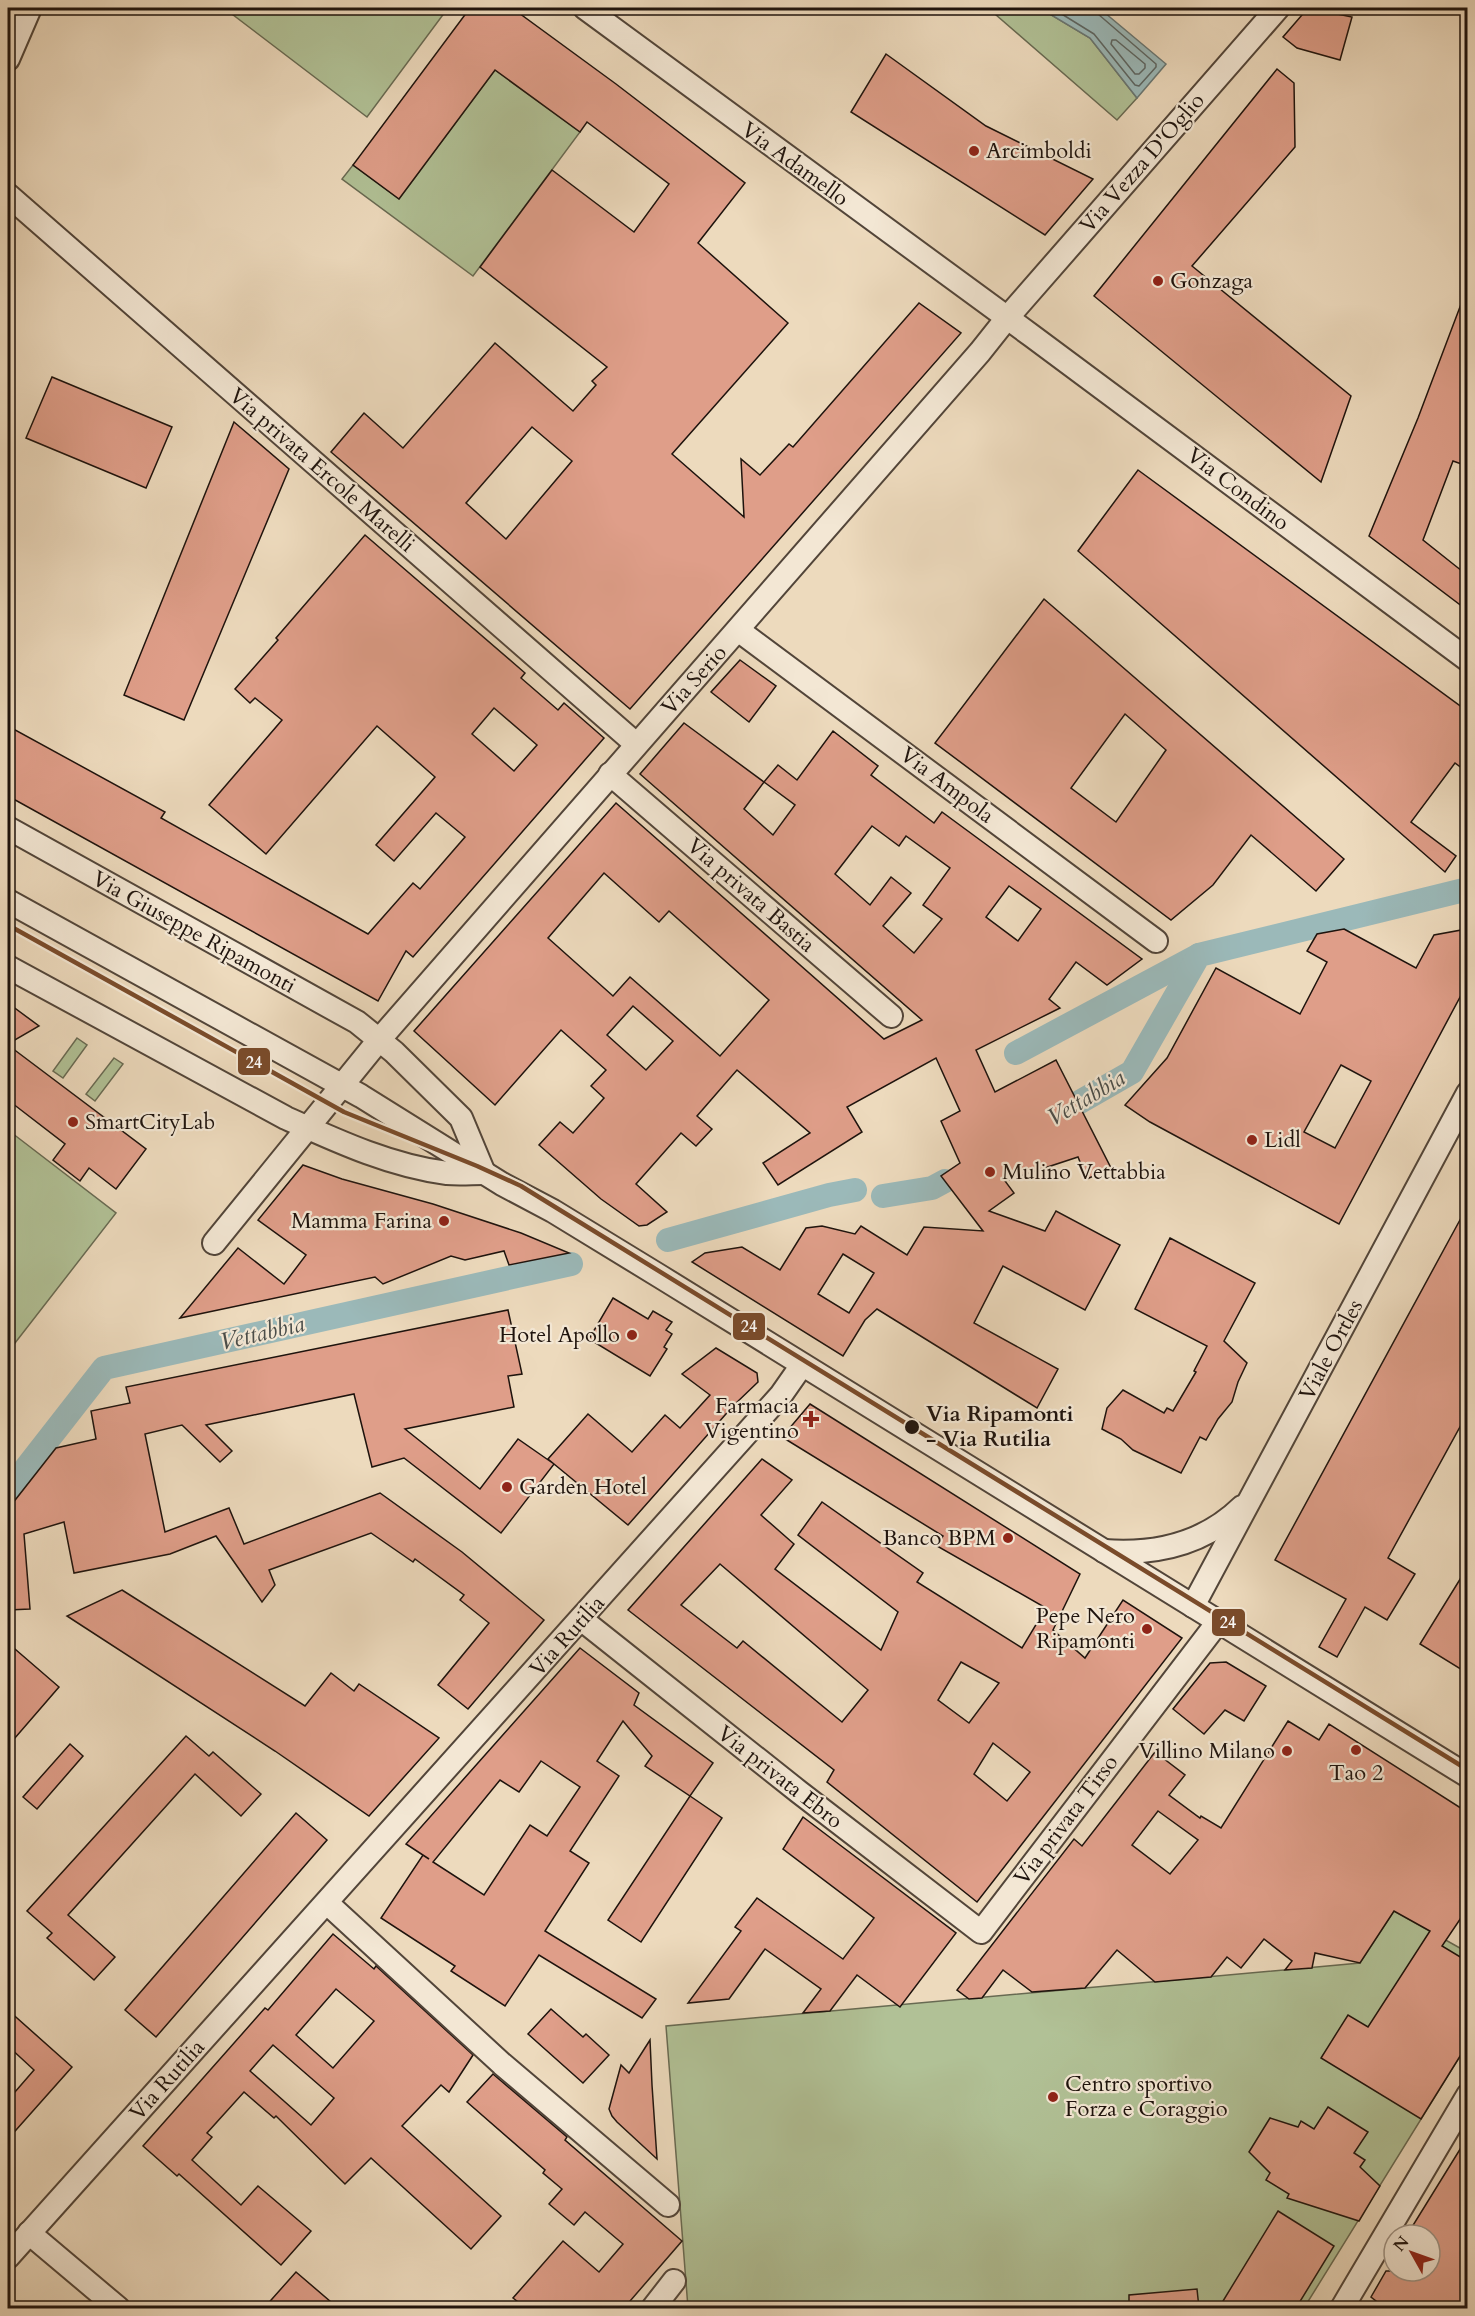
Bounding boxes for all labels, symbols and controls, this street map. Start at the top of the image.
street label: Via Vezza D'Oglio [1073,86,1211,240]
street label: Via Adamello [735,115,855,213]
place label: Arcimboldi [986,136,1092,166]
marker: Arcimboldi [967,144,981,158]
place label: Gonzaga [1170,266,1253,296]
marker: Gonzaga [1151,274,1165,288]
street label: Via privata Ercole Marelli [223,381,421,559]
street label: Via Condino [1181,441,1296,538]
street label: Via Serio [654,638,734,722]
street label: Via Ampola [894,740,1001,831]
street label: Via privata Bastia [680,831,822,960]
street label: Via Giuseppe Ripamonti [87,863,301,1001]
line badge: 24 [237,1047,271,1076]
text: 24 [246,1052,262,1074]
water label: Vettabbia [1041,1062,1132,1134]
place label: SmartCityLab [85,1107,215,1137]
marker: SmartCityLab [66,1115,80,1129]
place label: Lidl [1264,1125,1301,1155]
marker: Lidl [1245,1133,1259,1147]
place label: Mulino Vettabbia [1002,1157,1166,1187]
marker: Mulino Vettabbia [983,1165,997,1179]
place label: Mamma Farina [291,1206,432,1236]
marker: Mamma Farina [437,1214,451,1228]
street label: Viale Ortles [1292,1294,1370,1406]
water label: Vettabbia [216,1307,308,1359]
line badge: 24 [732,1312,766,1341]
text: 24 [741,1316,757,1338]
place label: Hotel Apollo [499,1320,620,1350]
marker: Hotel Apollo [625,1328,639,1342]
place label: Farmacia Vigentino [704,1391,799,1446]
place label: Via Ripamonti - Via Rutilia [926,1399,1074,1454]
marker: Farmacia Vigentino [804,1412,818,1426]
marker: Via Ripamonti - Via Rutilia [903,1418,921,1436]
place label: Garden Hotel [519,1472,647,1502]
marker: Garden Hotel [500,1480,514,1494]
place label: Banco BPM [883,1523,996,1553]
marker: Banco BPM [1001,1531,1015,1545]
street label: Via Rutilia [523,1589,612,1683]
place label: Pepe Nero Ripamonti [1036,1601,1135,1656]
line badge: 24 [1211,1608,1246,1637]
text: 24 [1220,1612,1236,1634]
marker: Pepe Nero Ripamonti [1140,1622,1154,1636]
street label: Via privata Ebro [711,1718,849,1836]
place label: Villino Milano [1139,1736,1275,1766]
marker: Tao 2 [1349,1743,1363,1757]
marker: Villino Milano [1280,1744,1294,1758]
street label: Via privata Tirso [1007,1748,1125,1891]
place label: Tao 2 [1329,1758,1383,1788]
street label: Via Rutilia [123,2033,212,2127]
place label: Centro sportivo Forza e Coraggio [1065,2069,1228,2124]
marker: Centro sportivo Forza e Coraggio [1046,2090,1060,2104]
north arrow [1382,2223,1442,2283]
text: N [1388,2232,1414,2256]

